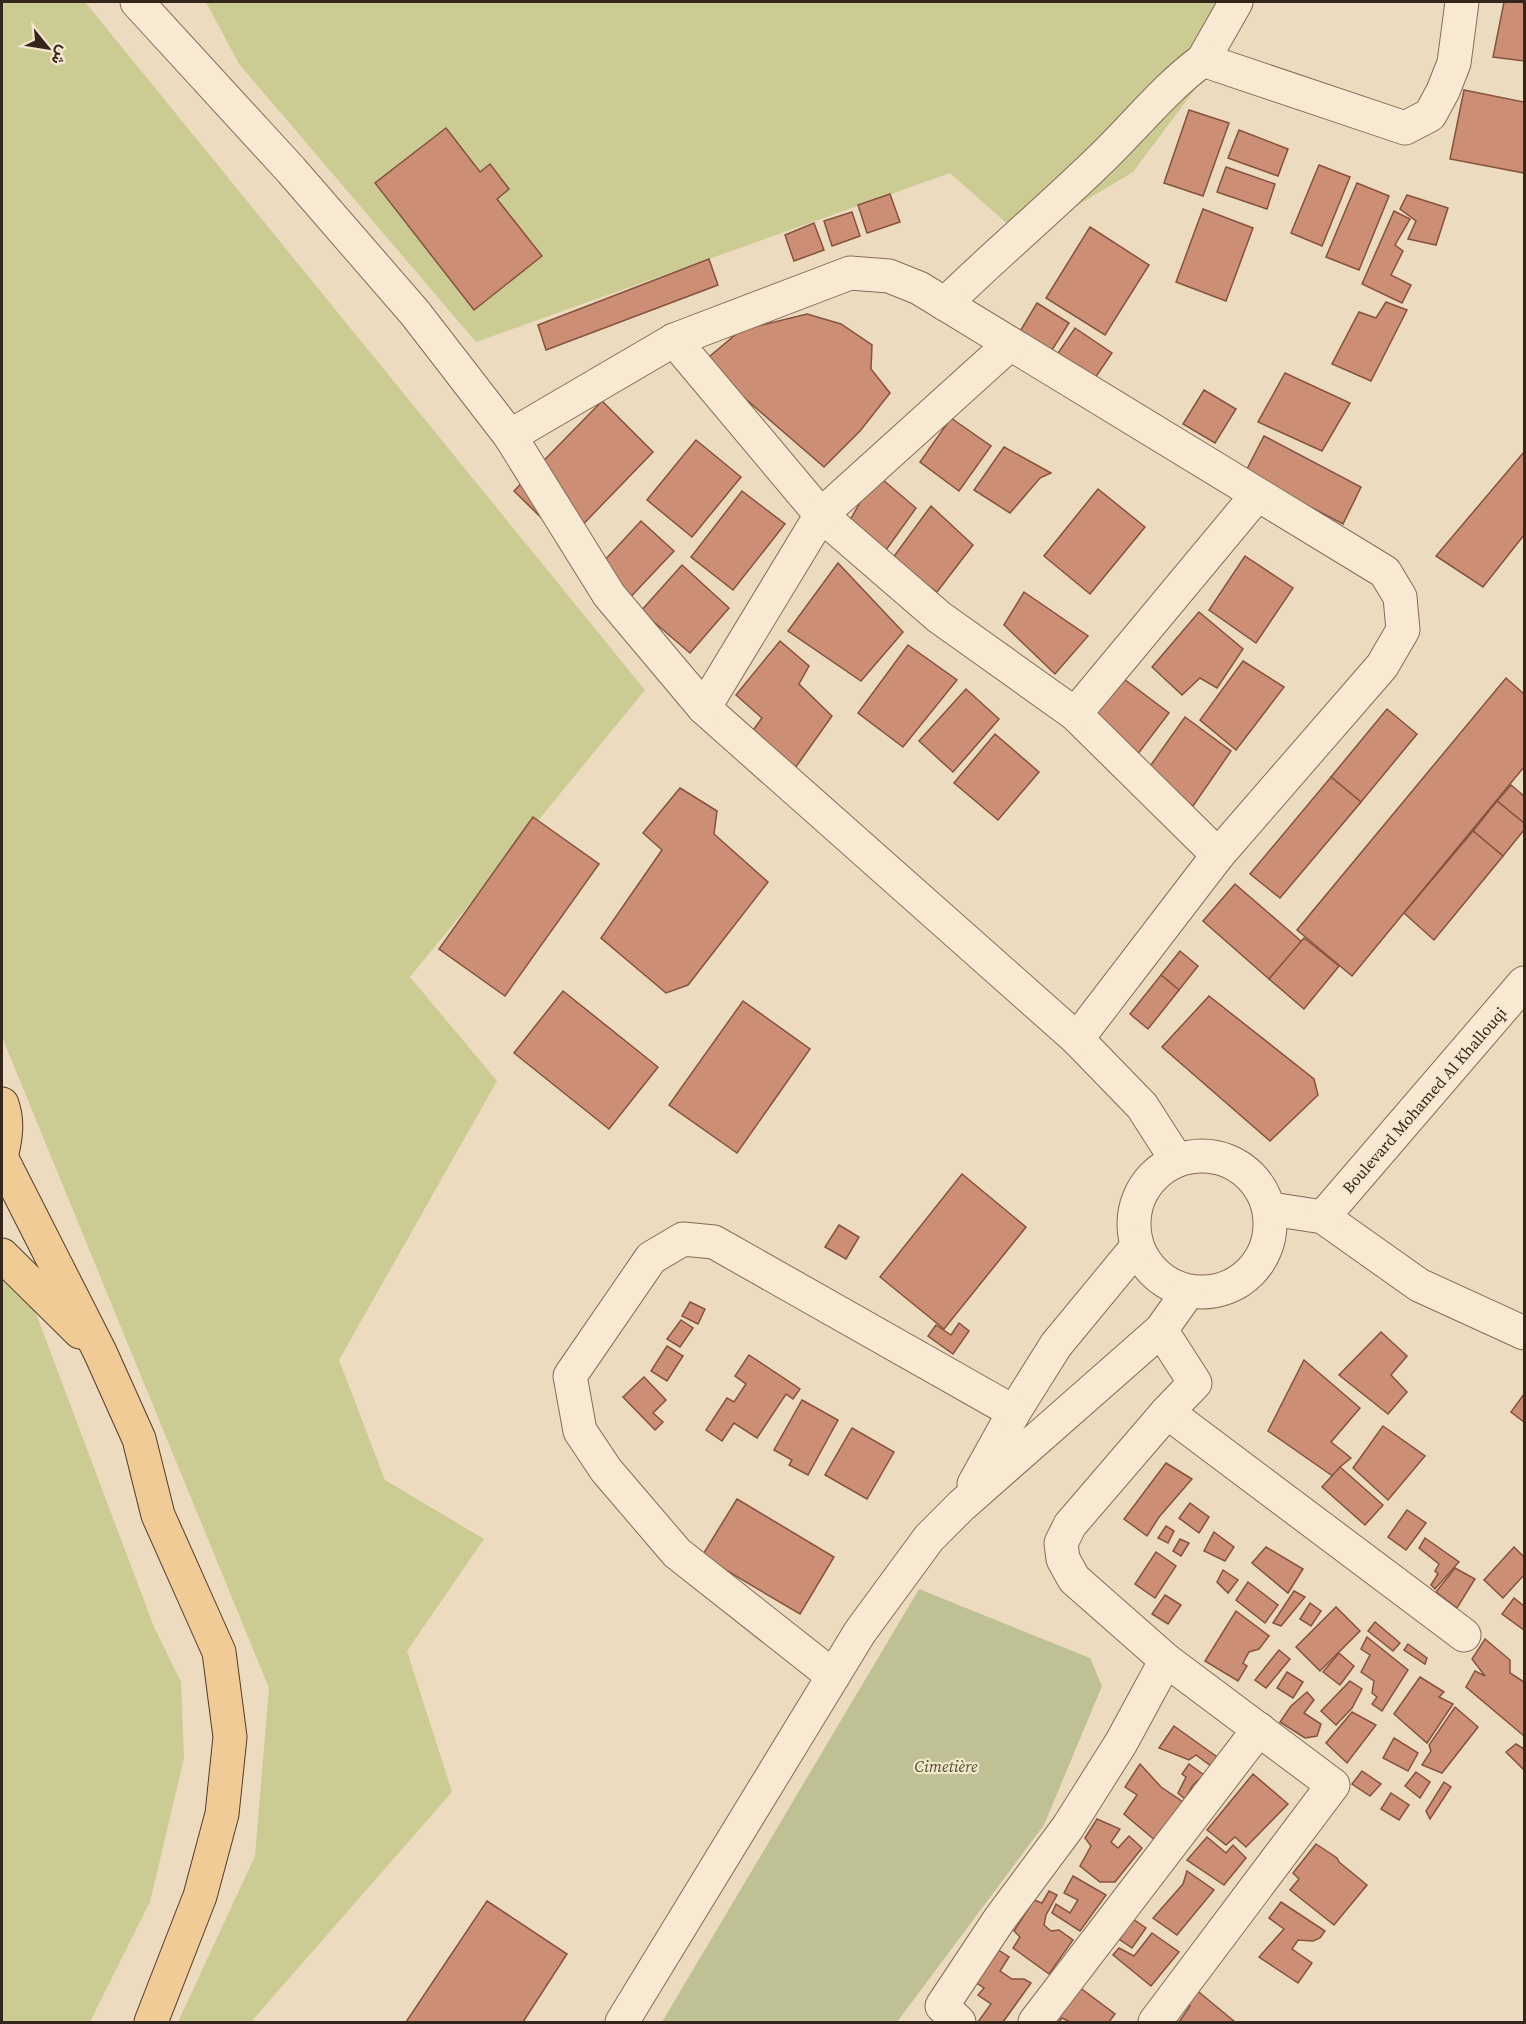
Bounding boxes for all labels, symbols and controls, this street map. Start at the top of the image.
north arrow [18,18,78,78]
text: ش [47,42,75,69]
street label: Boulevard Mohamed Al Khallouqi [1337,1002,1511,1198]
park label: Cimetière [914,1755,978,1777]

